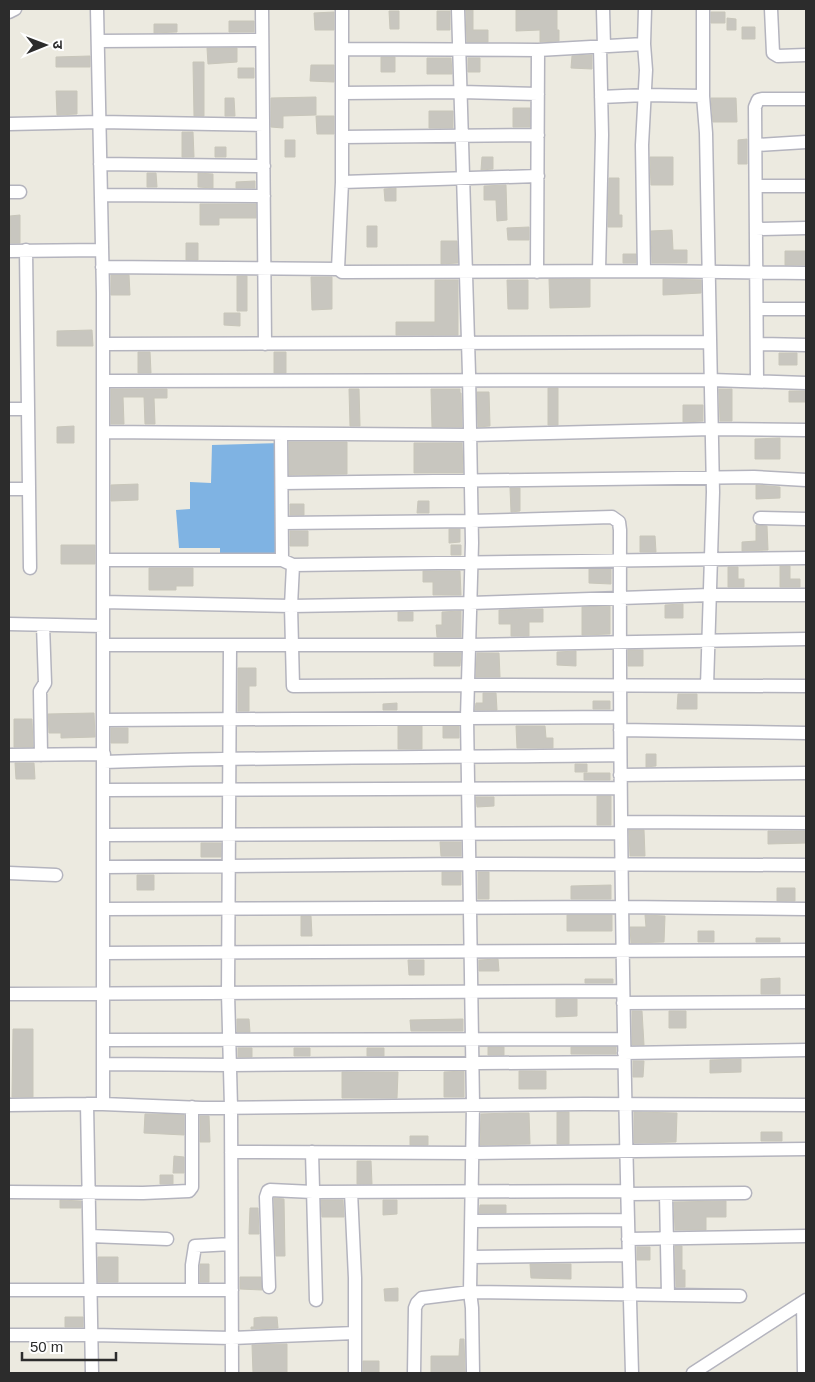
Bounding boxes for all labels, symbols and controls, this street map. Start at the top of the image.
north arrow [20,20,70,70]
text: उ [50,41,66,50]
scale bar [22,1330,116,1362]
text: 50 m [30,1338,63,1355]

